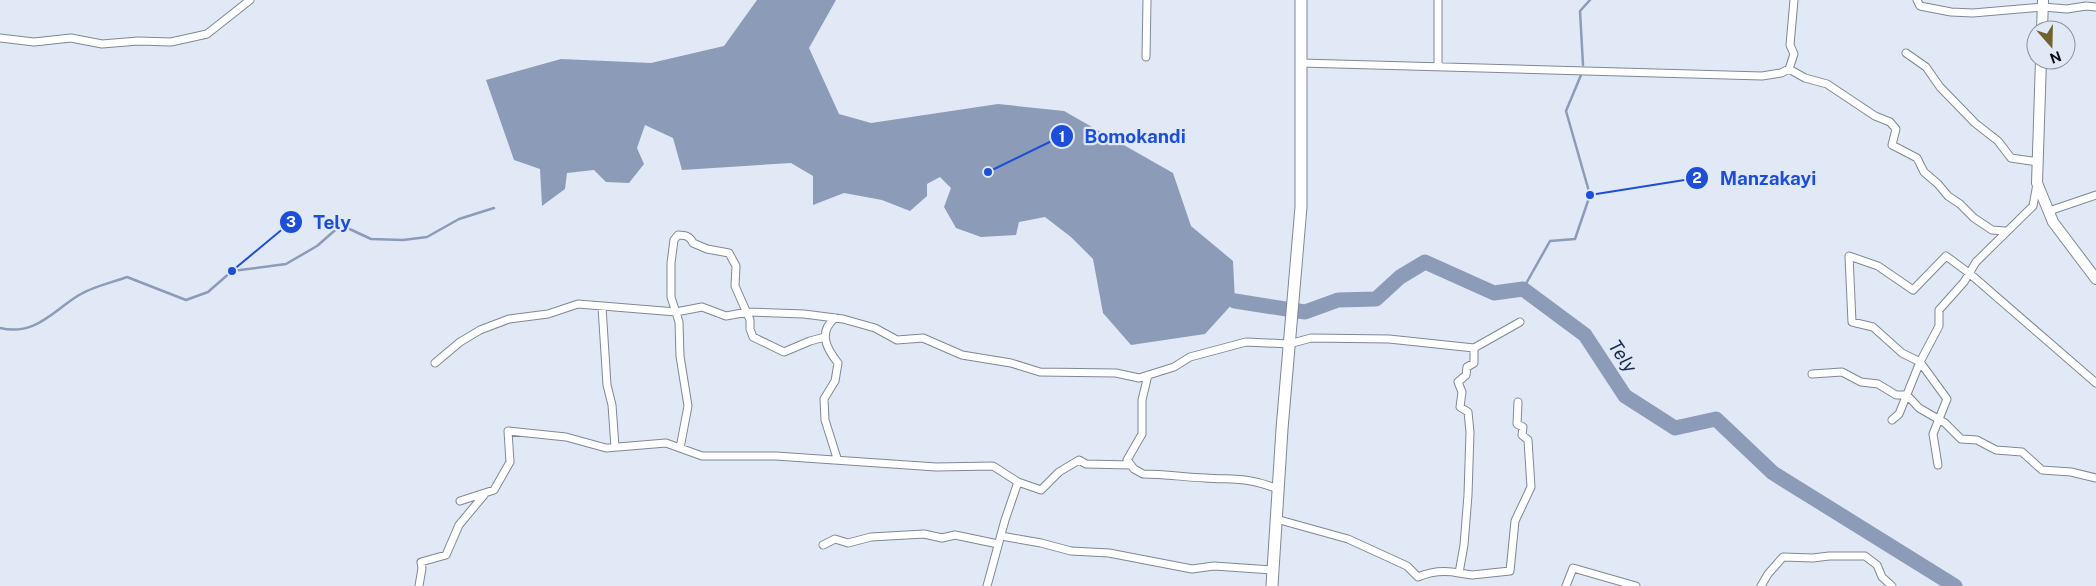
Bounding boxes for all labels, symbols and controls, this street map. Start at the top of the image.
north arrow [2026,20,2076,70]
text: N [2048,48,2063,67]
callout: Bomokandi [1049,119,1196,153]
text: Bomokandi [1084,125,1186,147]
text: 1 [1059,128,1065,145]
callout: Manzakayi [1685,161,1826,195]
text: Manzakayi [1720,167,1816,189]
text: 2 [1692,169,1702,186]
callout: Tely [278,205,361,239]
text: Tely [313,211,351,233]
text: 3 [286,213,296,230]
water label: Tely [1604,335,1642,377]

